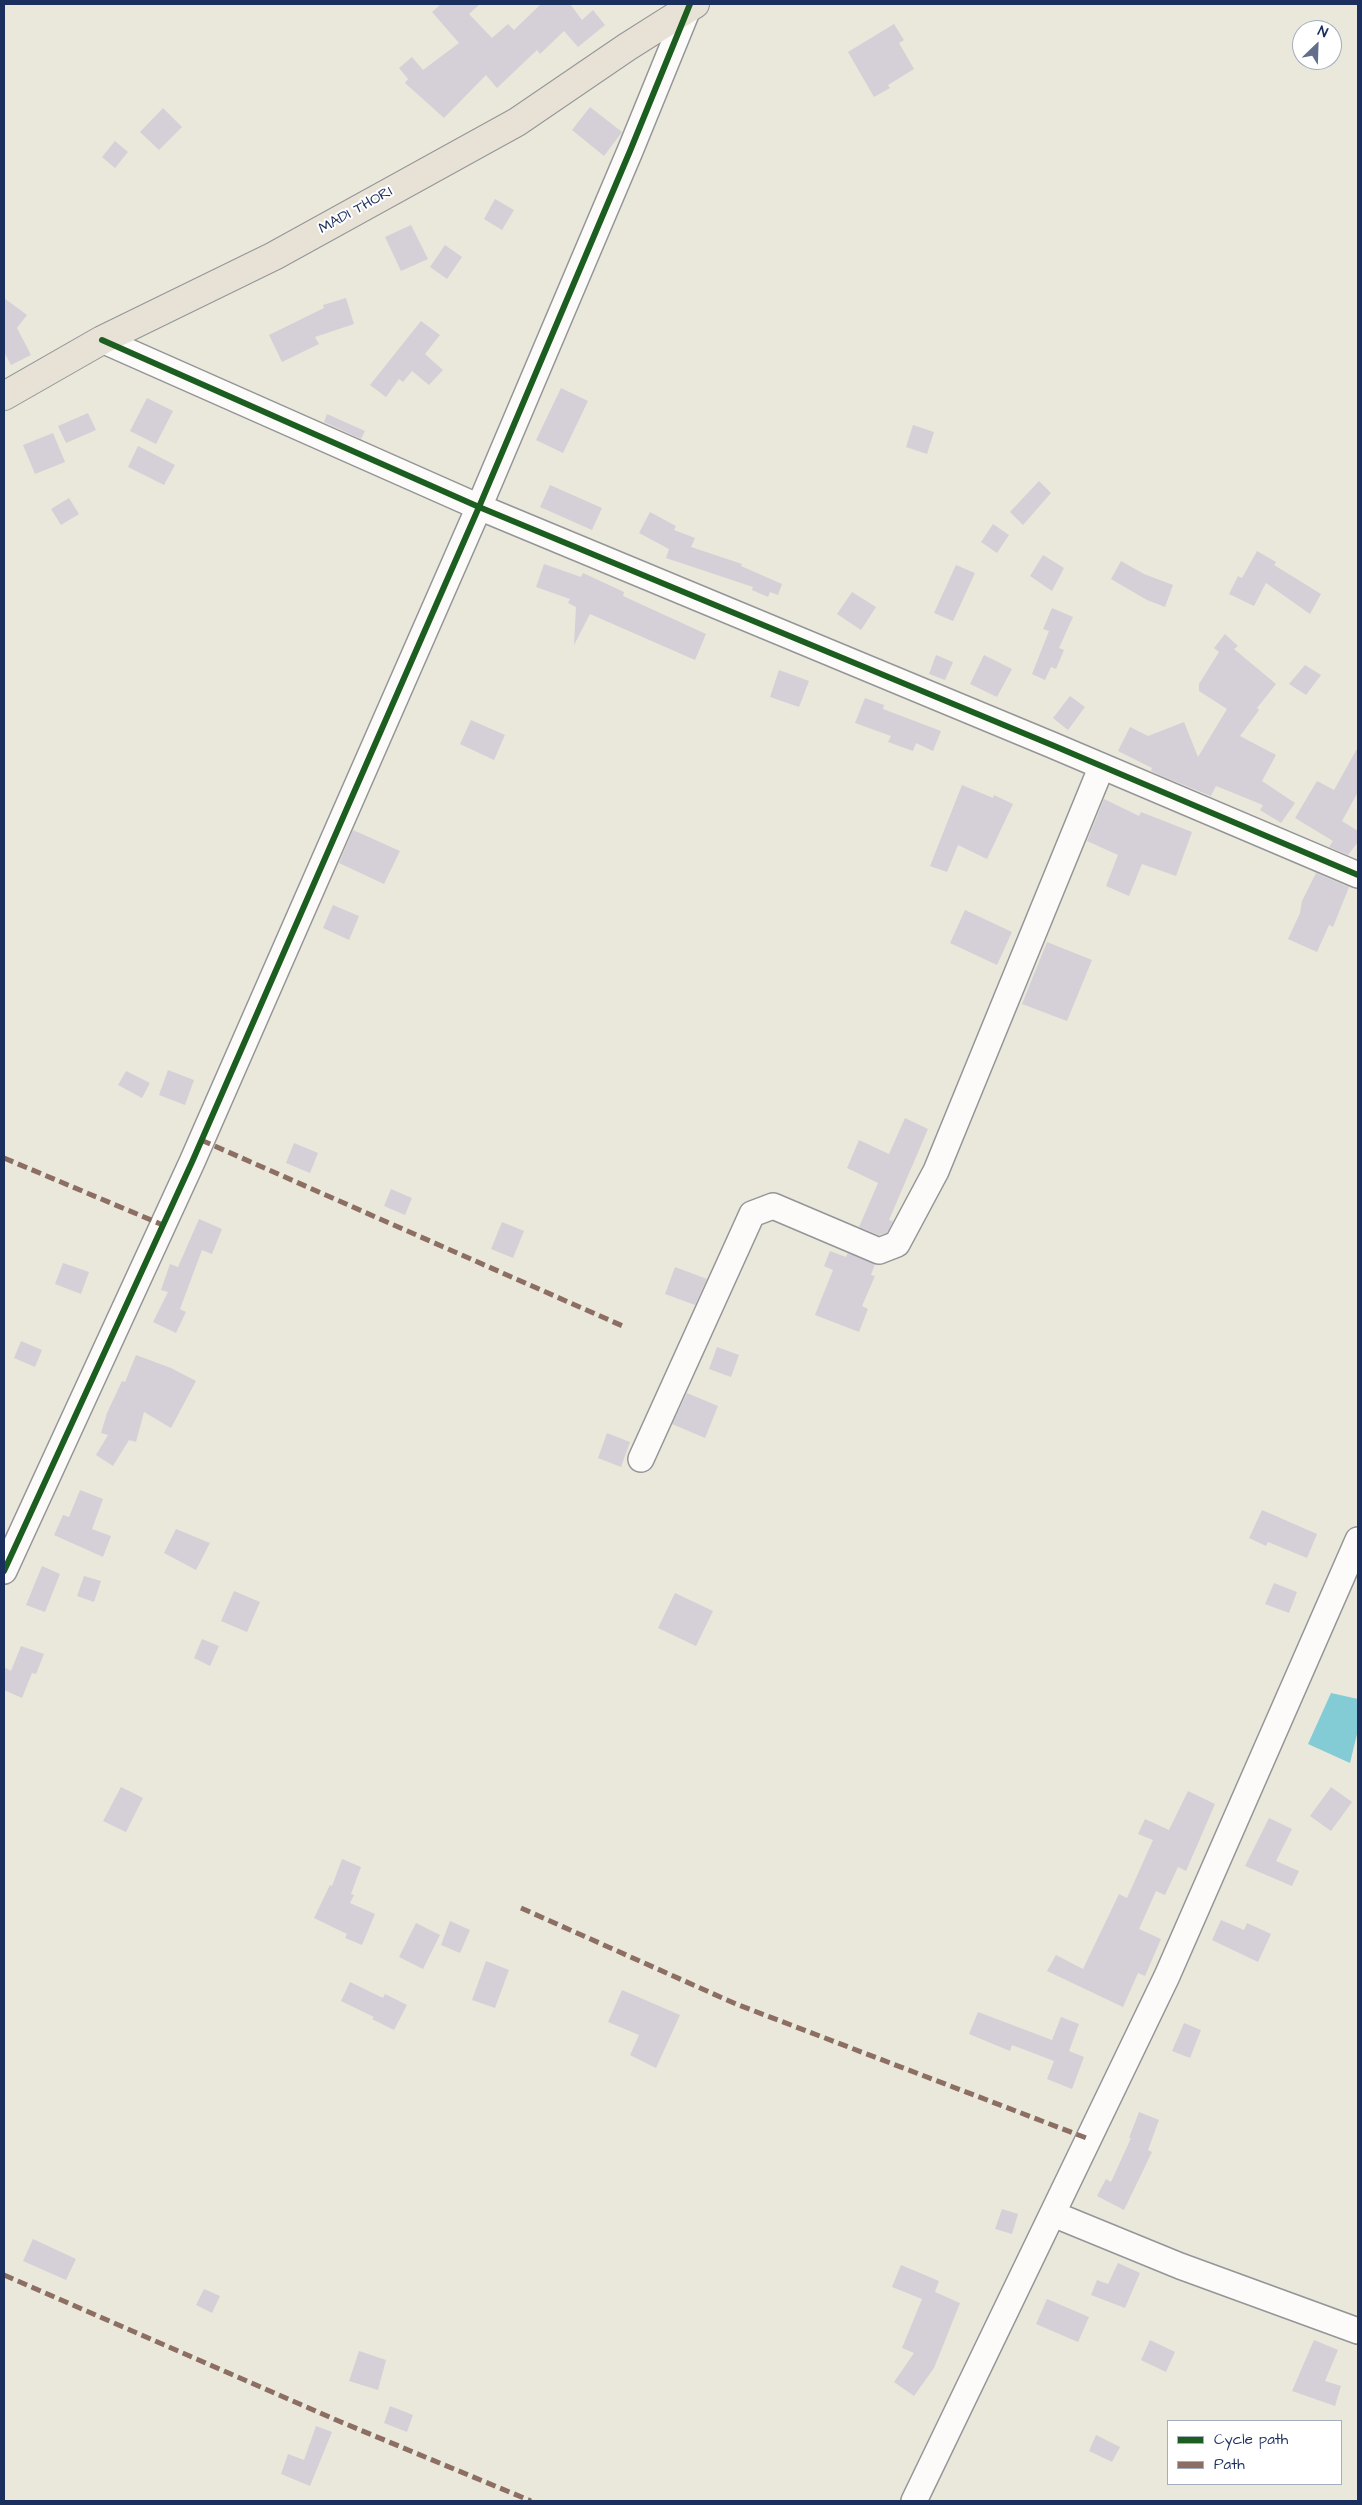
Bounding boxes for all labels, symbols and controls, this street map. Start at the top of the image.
north arrow [1292,20,1342,70]
text: N [1315,21,1331,43]
street label: MADI THORI [316,183,396,239]
legend [1167,2420,1342,2485]
text: Cycle path [1214,2429,1288,2450]
text: Path [1214,2454,1245,2475]

